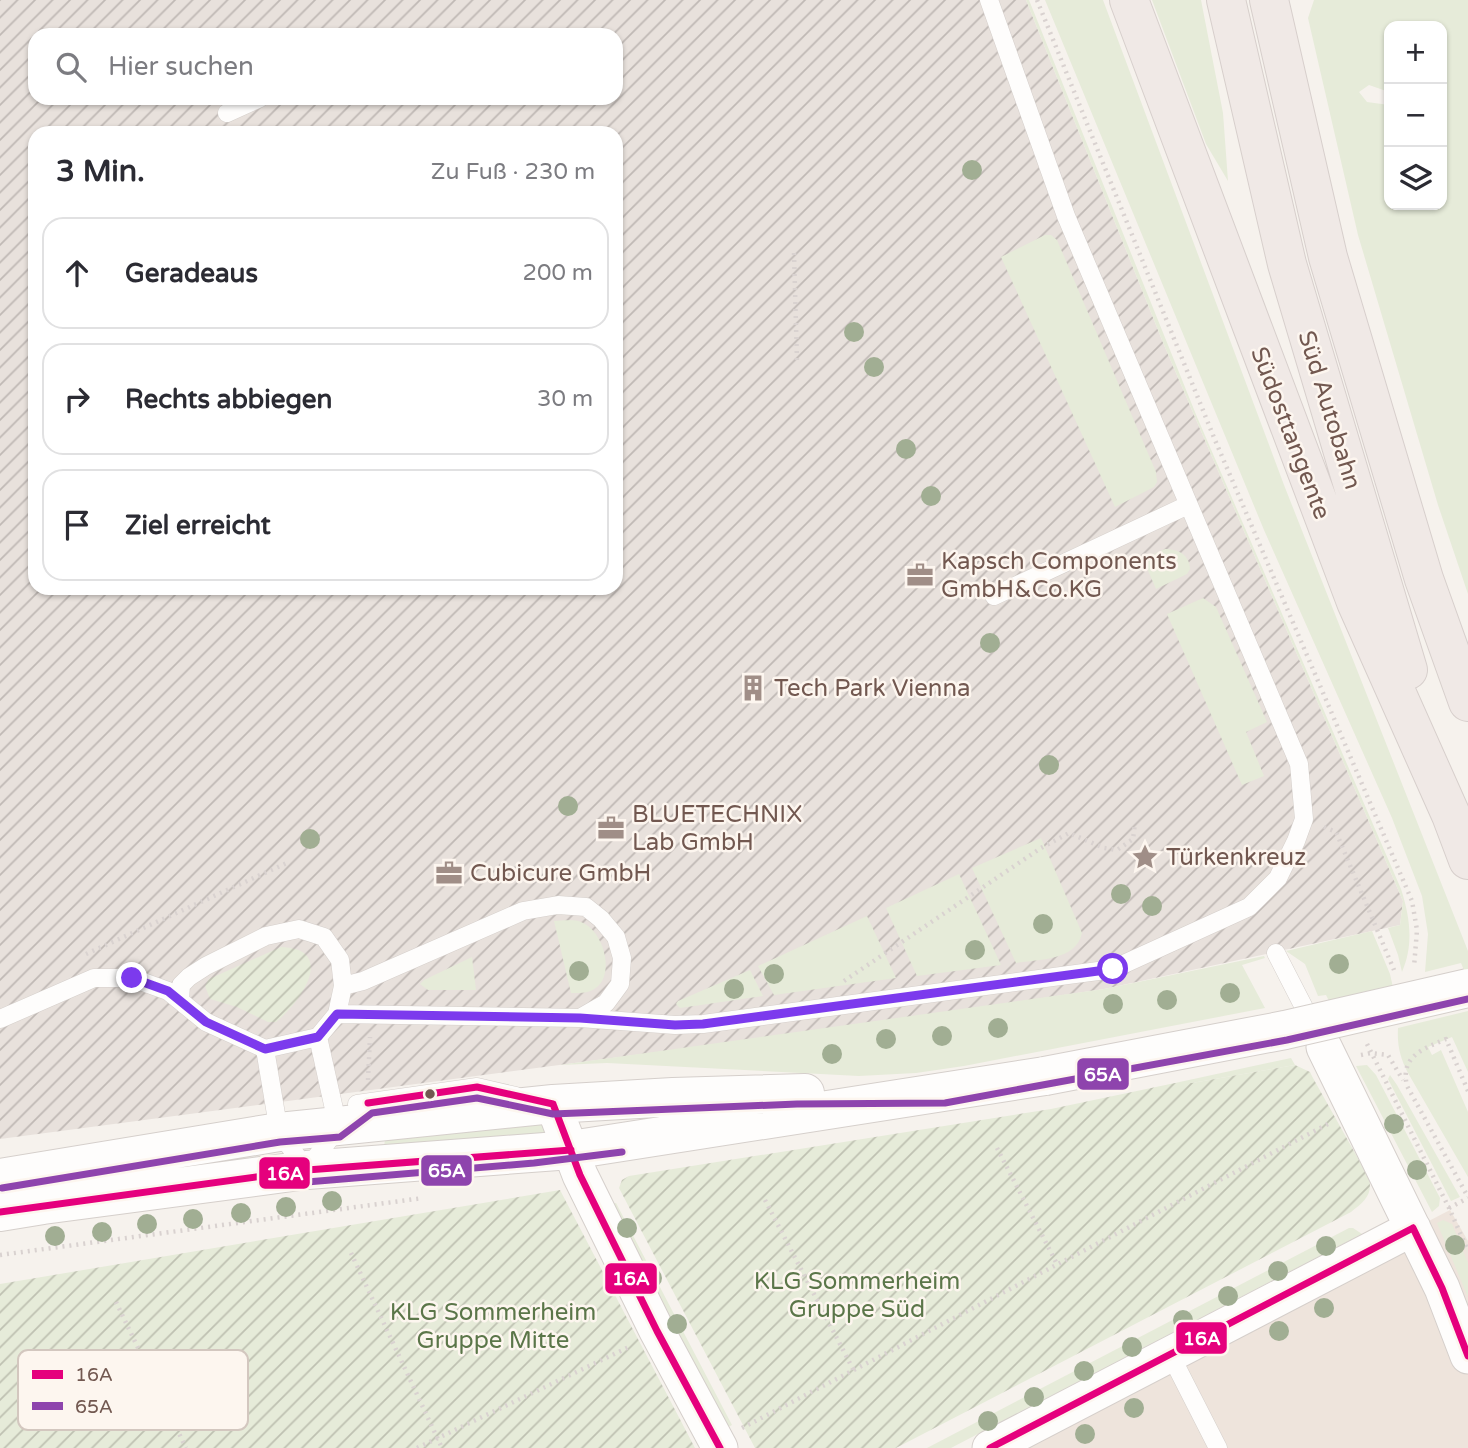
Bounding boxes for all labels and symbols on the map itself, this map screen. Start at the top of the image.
street label: Süd Autobahn [1292,327,1367,493]
street label: Südosttangente [1244,343,1337,524]
place label: Kapsch Components GmbH&Co.KG [941,547,1177,604]
office icon: Kapsch Components GmbH&Co.KG [905,560,935,590]
building icon: Tech Park Vienna [738,673,768,703]
place label: Tech Park Vienna [774,674,971,703]
place label: BLUETECHNIX Lab GmbH [632,800,802,857]
office icon: BLUETECHNIX Lab GmbH [596,813,626,843]
place icon: Türkenkreuz [1130,842,1160,872]
place label: Türkenkreuz [1166,843,1306,872]
office icon: Cubicure GmbH [434,858,464,888]
place label: Cubicure GmbH [470,859,651,888]
route start [1097,953,1128,984]
route end [116,962,147,993]
line badge: 65A [1076,1057,1130,1091]
text: 65A [1084,1064,1122,1086]
unlabelled marker [423,1087,437,1101]
line badge: 65A [420,1154,473,1187]
line badge: 16A [258,1156,311,1190]
text: 65A [428,1160,466,1182]
text: 16A [266,1163,304,1185]
line badge: 16A [604,1262,658,1295]
park label: KLG Sommerheim Gruppe Süd [754,1267,960,1324]
text: 16A [612,1268,650,1290]
park label: KLG Sommerheim Gruppe Mitte [390,1298,596,1355]
line badge: 16A [1175,1321,1228,1355]
text: 16A [1183,1328,1221,1350]
legend [18,1350,248,1430]
text: 16A [75,1364,113,1386]
text: 65A [75,1396,113,1418]

